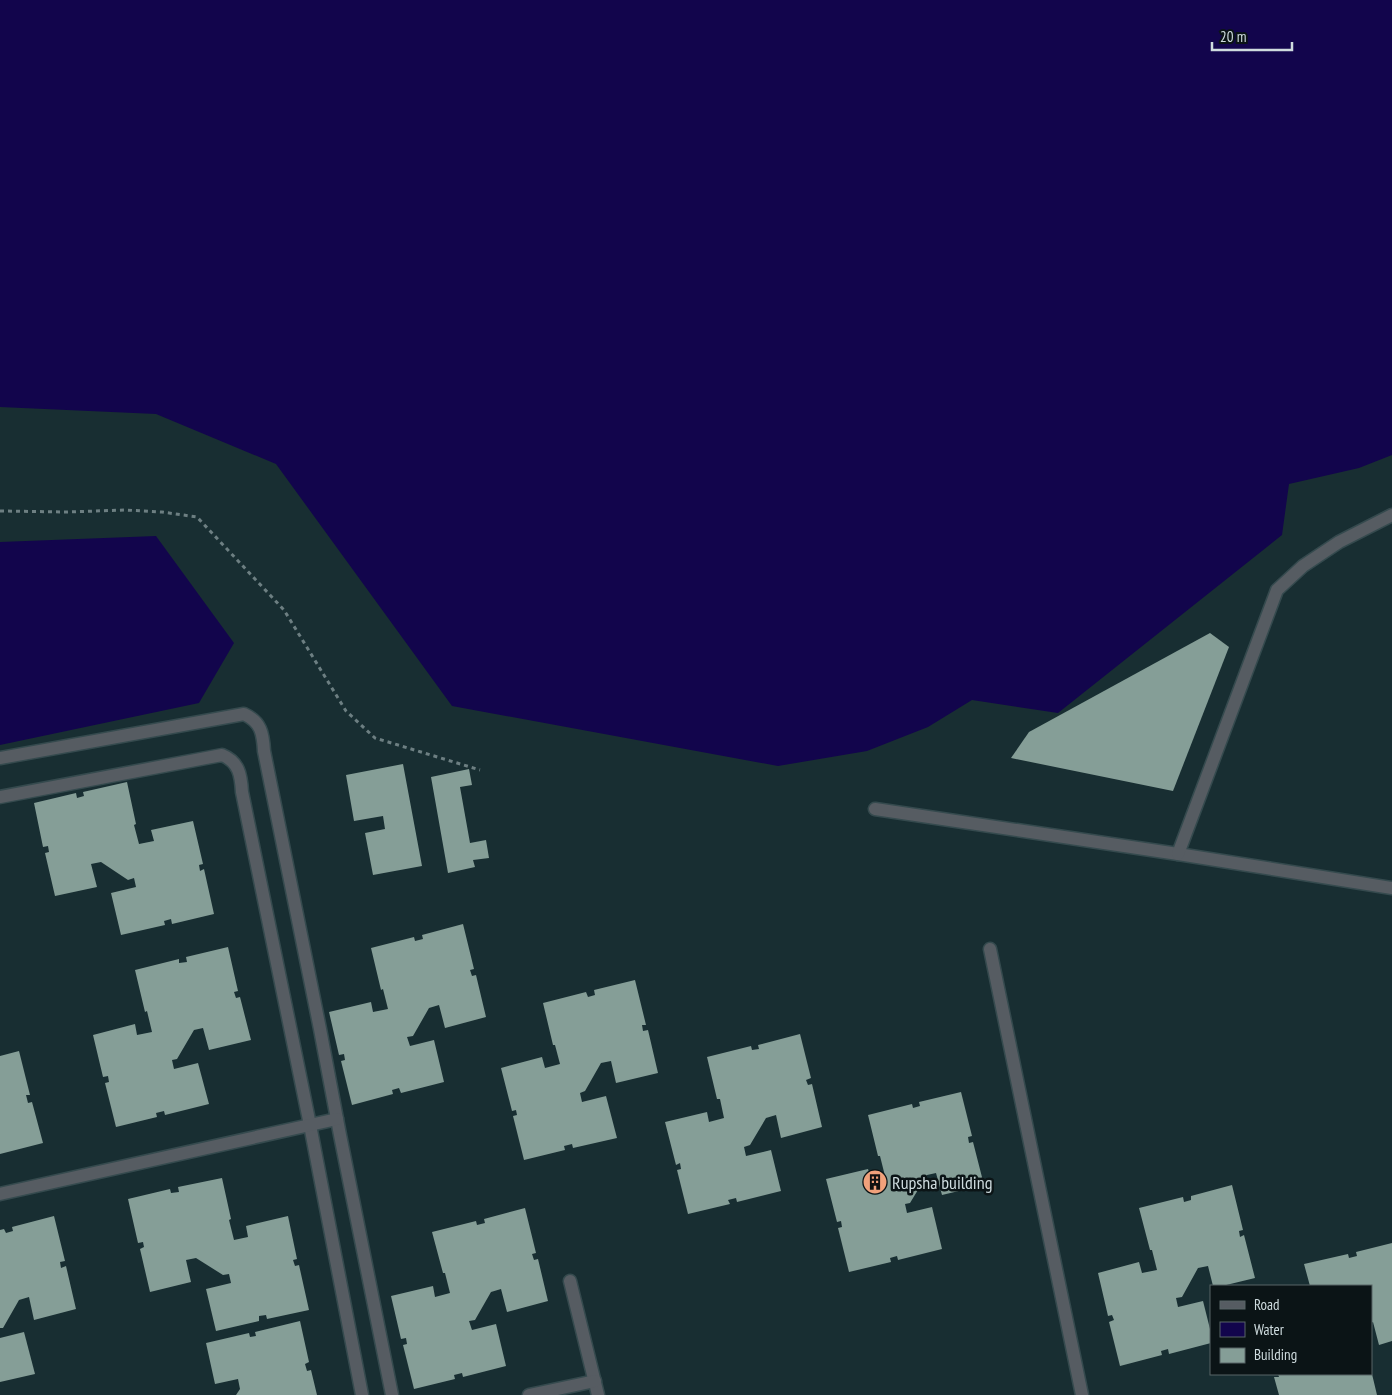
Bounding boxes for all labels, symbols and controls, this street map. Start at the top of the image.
scale bar [1212,20,1292,52]
text: 20 m [1220,27,1246,46]
building icon: Rupsha building [862,1169,888,1195]
place label: Rupsha building [892,1171,992,1194]
legend [1210,1285,1372,1375]
text: Road [1254,1295,1280,1314]
text: Water [1254,1320,1285,1339]
text: Building [1254,1345,1297,1364]

